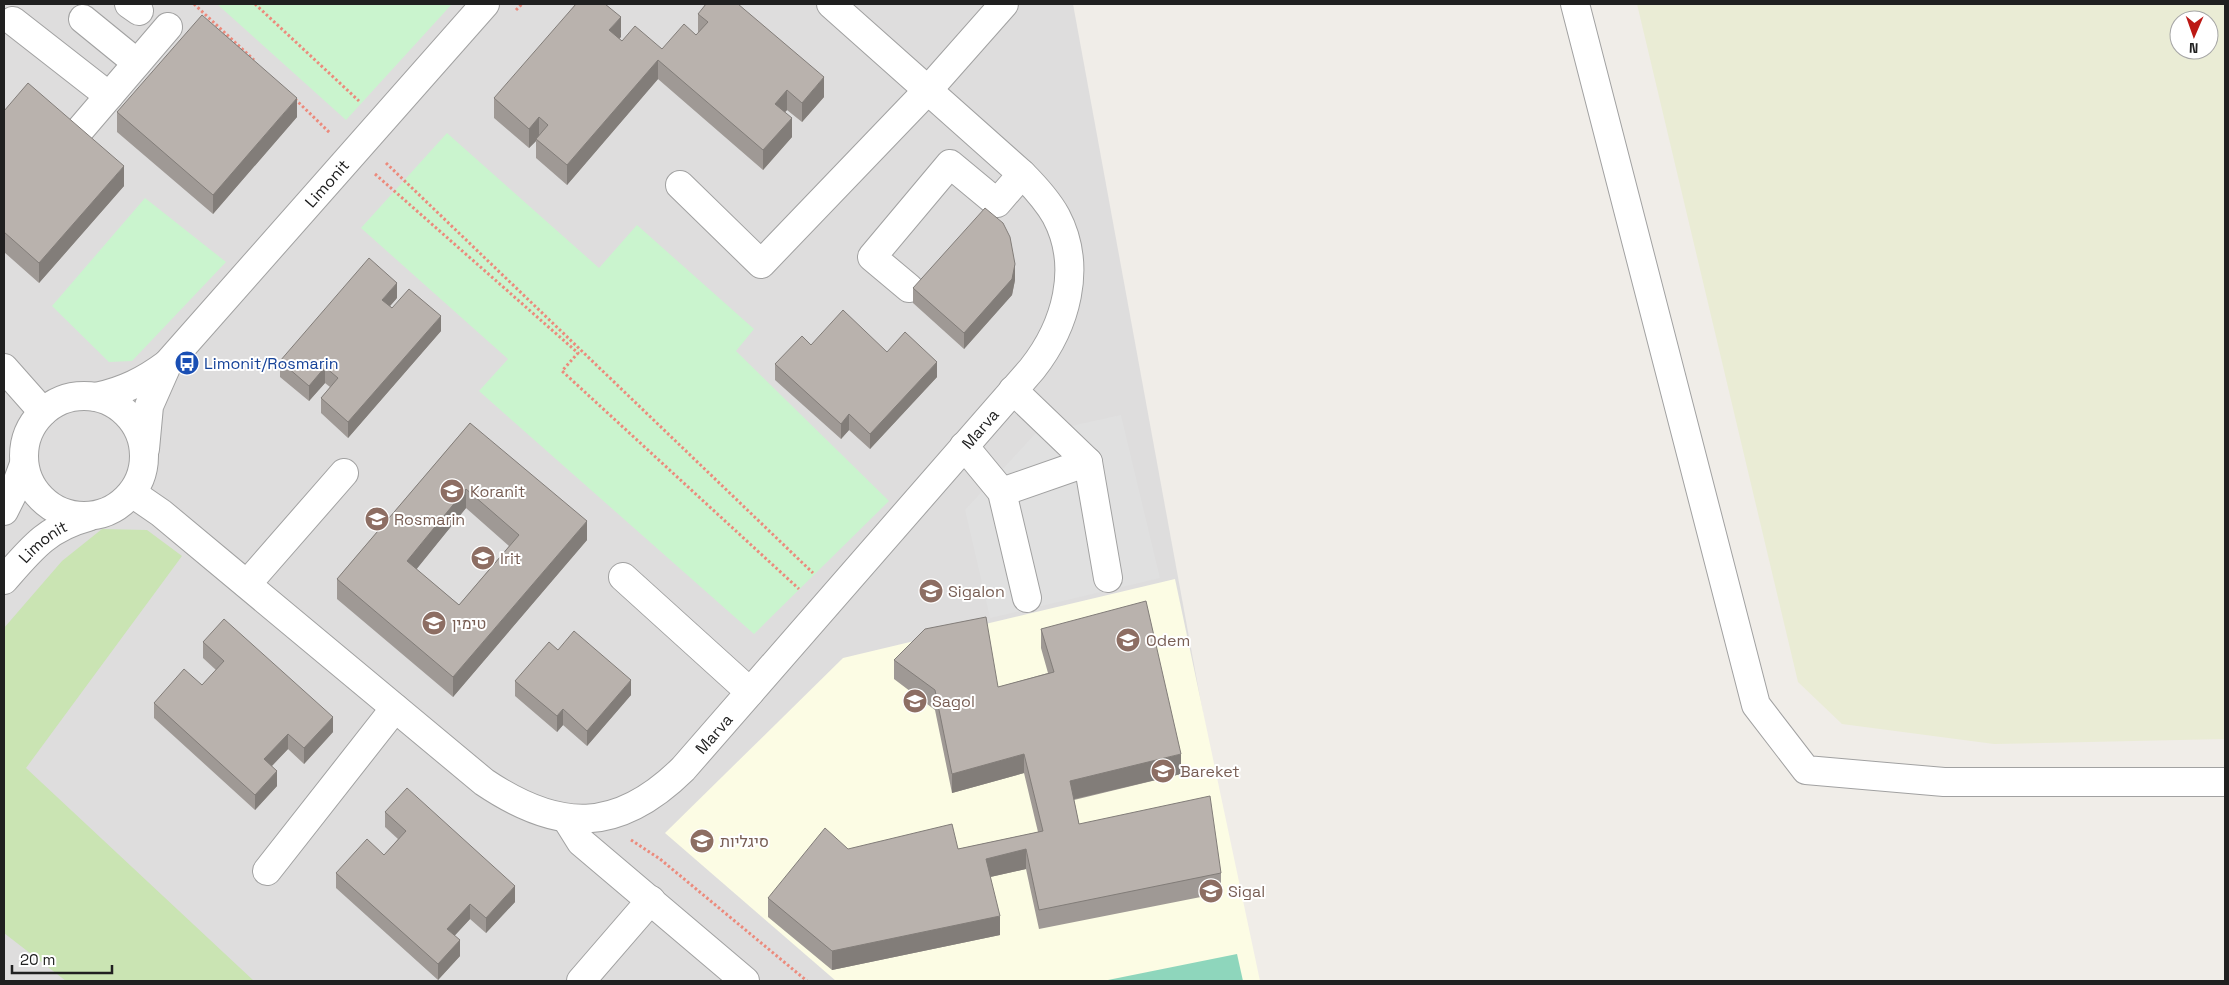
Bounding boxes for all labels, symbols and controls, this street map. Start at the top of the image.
north arrow [2169,10,2219,60]
text: N [2189,39,2199,57]
street label: Limonit [300,155,354,212]
bus stop icon: Limonit/Rosmarin [174,350,200,376]
place label: Limonit/Rosmarin [204,353,338,374]
street label: Marva [957,404,1003,453]
school or university icon: Koranit [439,478,465,504]
place label: Koranit [470,481,525,502]
school or university icon: Rosmarin [364,506,390,532]
place label: Rosmarin [394,509,465,530]
street label: Limonit [14,515,71,567]
school or university icon: Irit [470,545,496,571]
place label: Irit [500,548,521,569]
school or university icon: Sigalon [918,578,944,604]
place label: Sigalon [948,581,1005,602]
school or university icon: טימין [421,610,447,636]
place label: טימין [452,613,486,634]
school or university icon: Odem [1115,627,1141,653]
place label: Odem [1146,630,1190,651]
school or university icon: Sagol [902,688,928,714]
place label: Sagol [932,691,975,712]
street label: Marva [690,709,737,758]
school or university icon: Bareket [1150,758,1176,784]
place label: Bareket [1180,761,1240,782]
school or university icon: סיגליות [689,828,715,854]
place label: סיגליות [720,831,769,852]
school or university icon: Sigal [1198,878,1224,904]
place label: Sigal [1228,881,1265,902]
scale bar [12,942,112,974]
text: 20 m [20,950,55,969]

